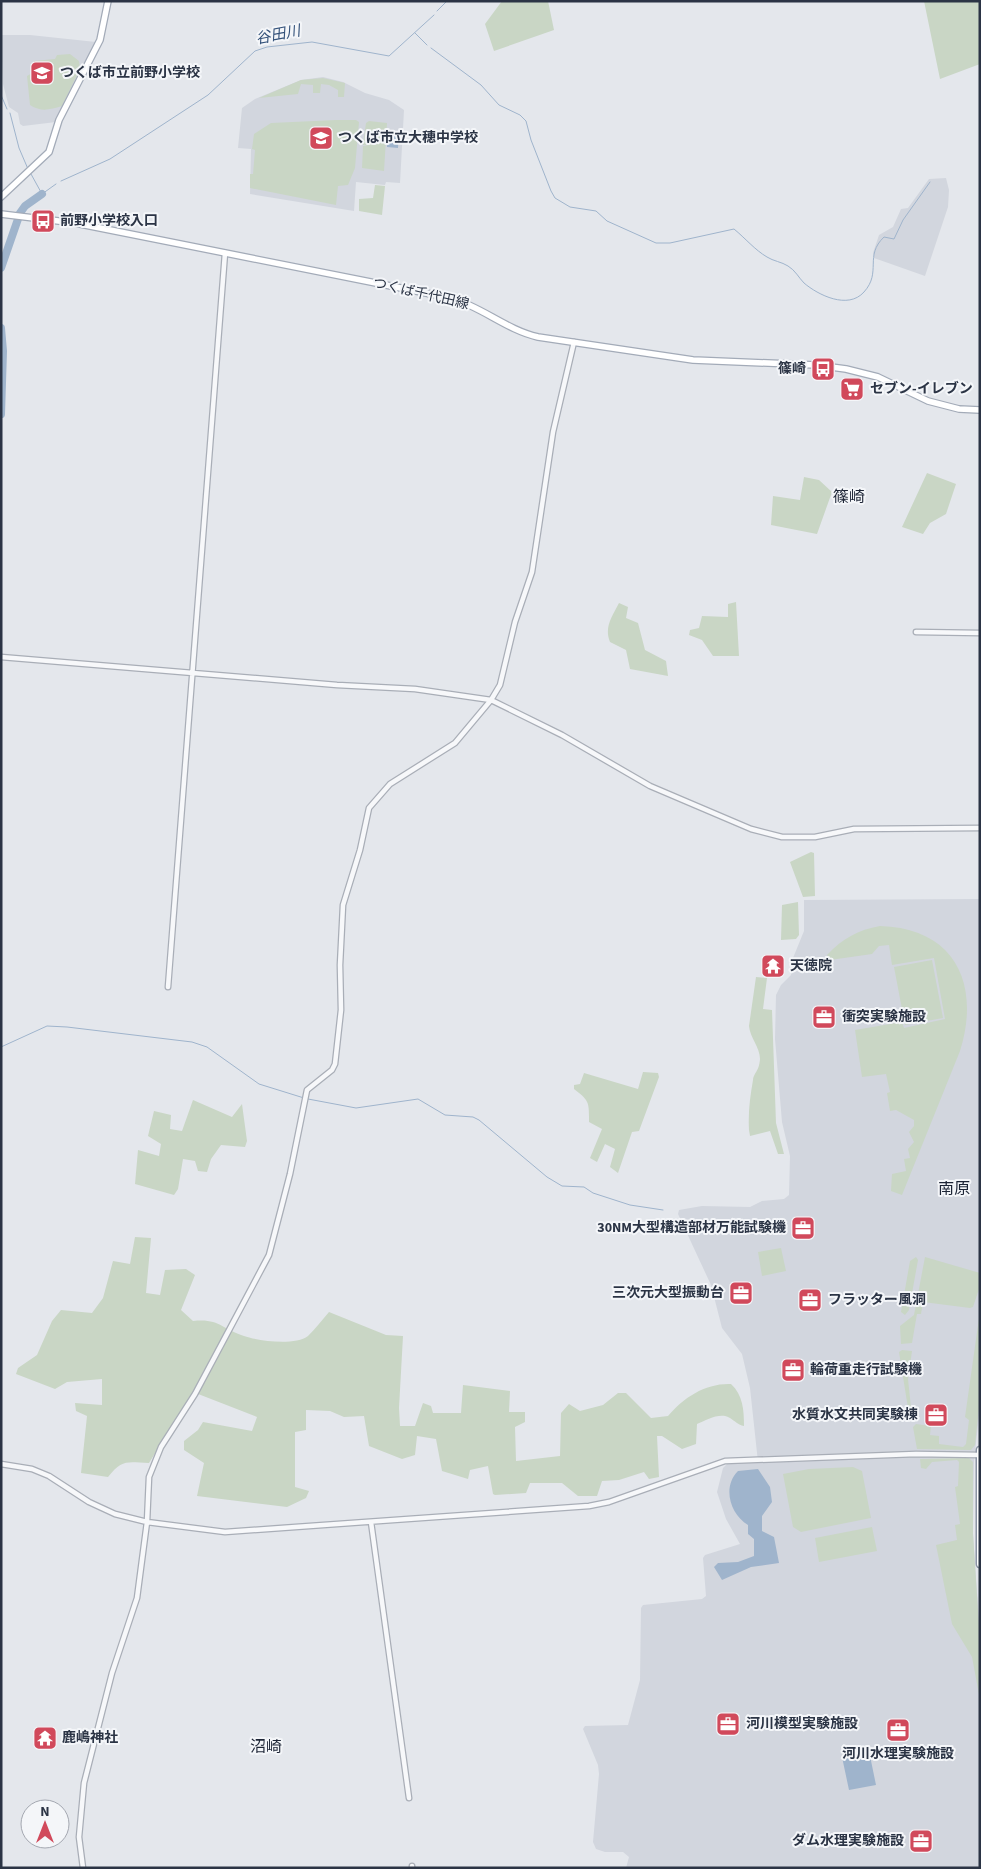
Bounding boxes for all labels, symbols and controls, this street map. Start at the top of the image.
water label: 谷田川 [254,20,304,50]
school or university icon: つくば市立前野小学校 [29,60,55,86]
place label: つくば市立前野小学校 [60,63,200,83]
school or university icon: つくば市立大穂中学校 [308,125,334,151]
place label: つくば市立大穂中学校 [338,128,478,148]
bus stop icon: 前野小学校入口 [30,208,56,234]
place label: 前野小学校入口 [60,211,158,231]
street label: つくば千代田線 [371,273,471,315]
bus stop icon: 篠崎 [810,356,836,382]
place label: 篠崎 [778,359,806,379]
supermarket icon: セブン-イレブン [839,376,865,402]
place label: セブン-イレブン [870,379,973,399]
district label: 篠崎 [833,486,865,508]
temple icon: 天徳院 [760,953,786,979]
place label: 天徳院 [790,956,832,976]
office icon: 衝突実験施設 [811,1004,837,1030]
place label: 衝突実験施設 [842,1007,926,1027]
district label: 南原 [938,1178,970,1200]
office icon: 30NM大型構造部材万能試験機 [790,1215,816,1241]
place label: 30NM大型構造部材万能試験機 [597,1218,786,1238]
office icon: 三次元大型振動台 [728,1280,754,1306]
place label: 三次元大型振動台 [612,1283,724,1303]
office icon: フラッター風洞 [797,1287,823,1313]
place label: フラッター風洞 [828,1290,926,1310]
office icon: 輪荷重走行試験機 [780,1357,806,1383]
place label: 輪荷重走行試験機 [810,1360,922,1380]
office icon: 水質水文共同実験棟 [923,1402,949,1428]
place label: 水質水文共同実験棟 [792,1405,918,1425]
office icon: 河川模型実験施設 [715,1711,741,1737]
place label: 河川模型実験施設 [746,1714,858,1734]
office icon: 河川水理実験施設 [885,1717,911,1743]
temple icon: 鹿嶋神社 [32,1725,58,1751]
place label: 鹿嶋神社 [62,1728,118,1748]
district label: 沼崎 [250,1736,282,1758]
place label: 河川水理実験施設 [842,1744,954,1764]
north arrow [20,1799,70,1849]
text: N [40,1802,50,1822]
office icon: ダム水理実験施設 [908,1828,934,1854]
place label: ダム水理実験施設 [792,1831,904,1851]

